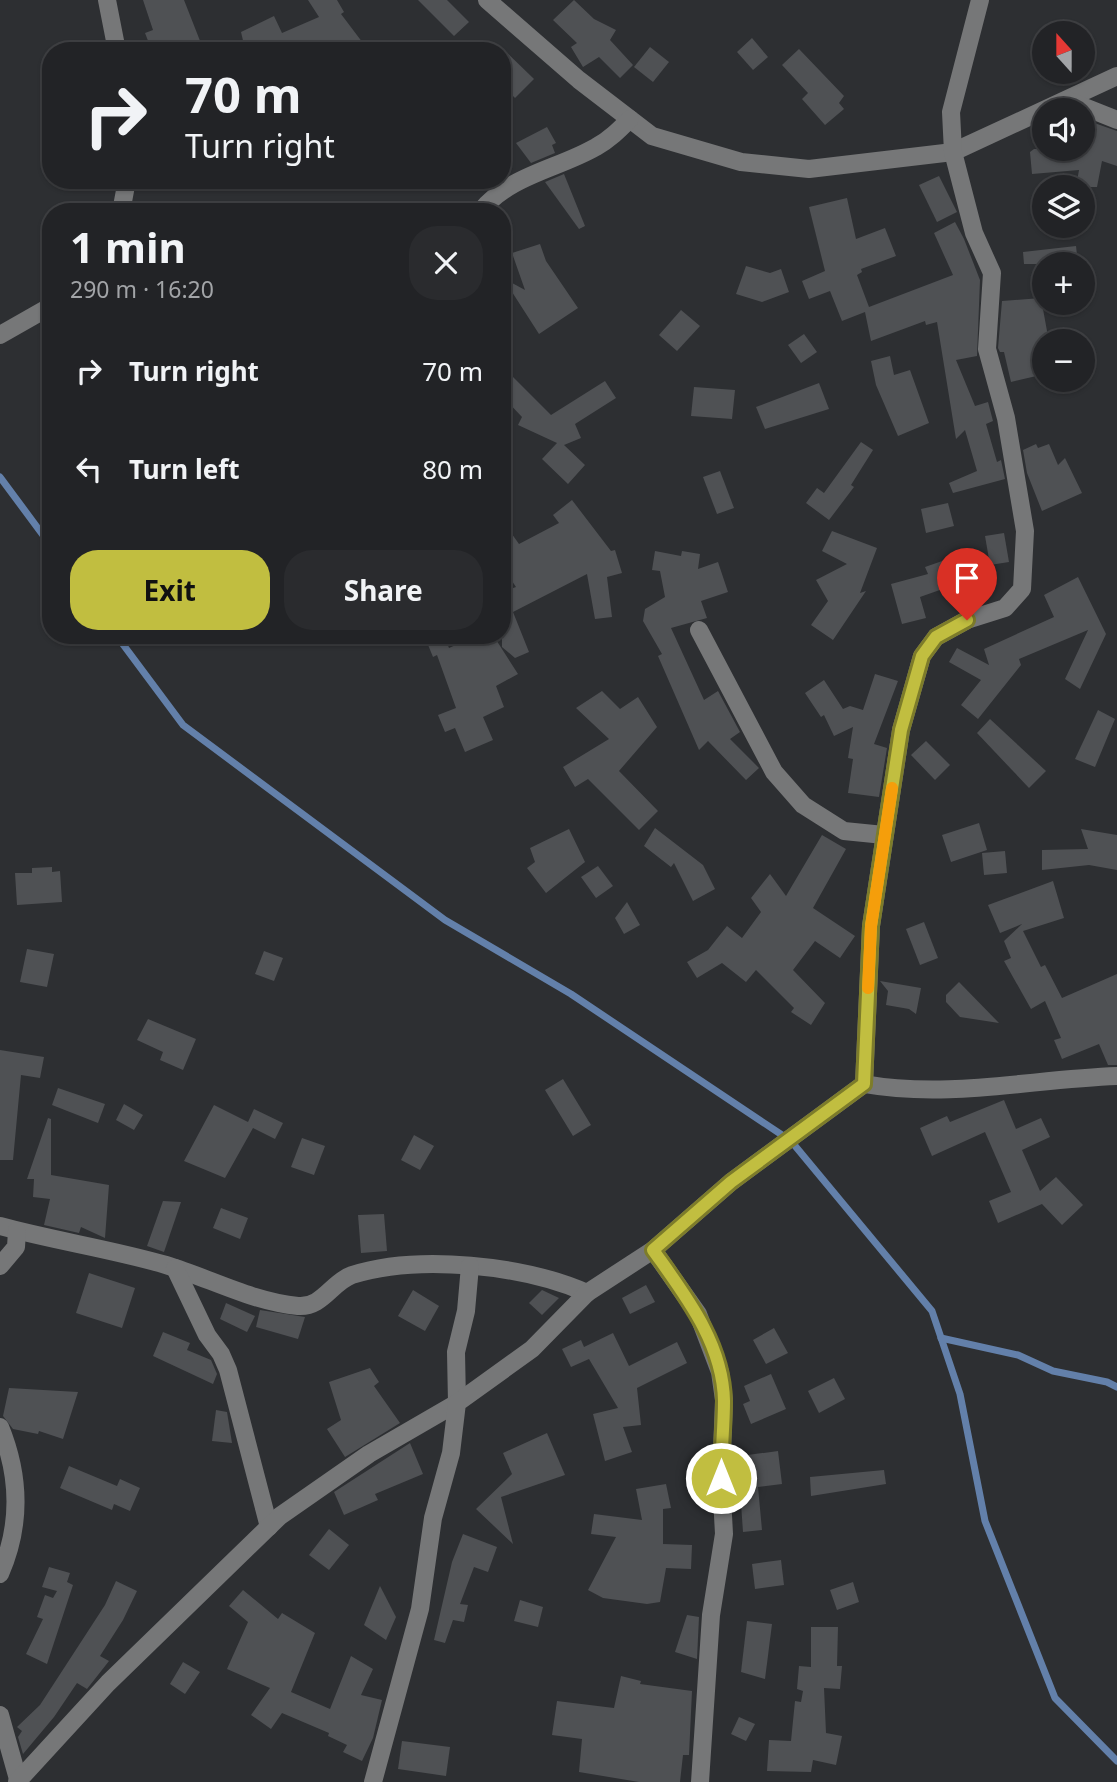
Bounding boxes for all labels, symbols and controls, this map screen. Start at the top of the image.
north arrow [1032,21,1096,84]
map controls [1032,21,1095,392]
text: 70 m [185,61,302,127]
icon: right [70,70,161,161]
button: sound [1032,98,1095,161]
text: Turn right [185,124,335,167]
button: layers [1032,175,1095,238]
text: 1 min [70,218,186,275]
button: close [409,226,483,300]
button: + [1032,252,1095,315]
text: 290 m · 16:20 [70,273,214,305]
button: − [1032,329,1095,392]
icon: right [70,352,108,390]
text: Turn right [129,353,259,389]
text: 70 m [422,353,483,389]
icon: left [70,450,108,488]
text: Turn left [129,451,240,487]
text: 80 m [422,451,483,487]
pin [937,548,997,620]
button: Exit [70,550,270,630]
button: Share [284,550,483,630]
icon: arrive [948,559,986,597]
position arrow [684,1441,758,1515]

